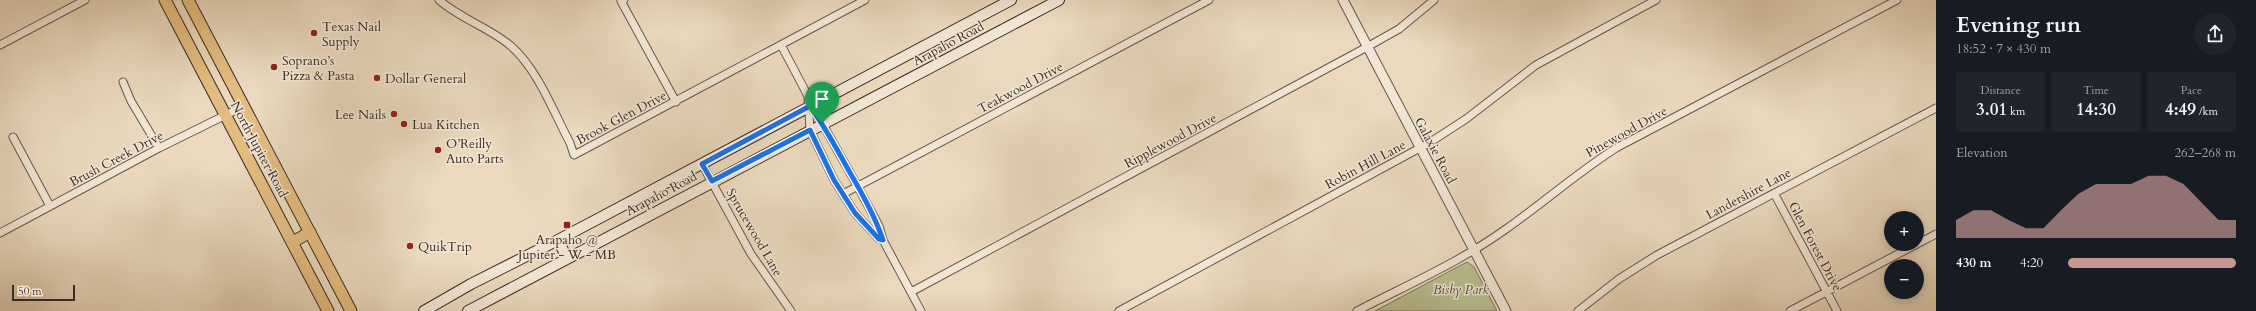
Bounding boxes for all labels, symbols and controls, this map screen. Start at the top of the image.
text: Evening run [1956,10,2081,40]
button: share [2194,13,2236,55]
place label: Texas Nail Supply [322,18,382,51]
street label: Arapaho Road [910,18,987,70]
marker: Texas Nail Supply [309,28,319,38]
text: 18:52 · 7 × 430 m [1956,40,2051,58]
place label: Soprano’s Pizza & Pasta [282,52,355,85]
street label: Teakwood Drive [975,58,1066,118]
marker: Soprano’s Pizza & Pasta [269,62,279,72]
place label: Dollar General [385,70,467,88]
marker: Dollar General [372,73,382,83]
pin [805,82,839,123]
text: Distance [1981,83,2021,98]
text: Time [2083,83,2109,98]
text: Pace [2181,83,2202,98]
street label: Brook Glen Drive [573,86,670,149]
icon: arrive [811,88,833,110]
street label: North Jupiter Road [226,98,292,201]
text: 3.01 [1976,98,2007,121]
text: 14:30 [2076,98,2116,121]
text: 4:49 [2165,98,2196,121]
street label: Pinewood Drive [1582,102,1671,162]
text: km [2007,104,2025,119]
text: /km [2196,104,2218,119]
place label: Lee Nails [335,106,386,124]
marker: Lee Nails [389,109,399,119]
street label: Ripplewood Drive [1121,109,1220,173]
street label: Galaxie Road [1410,114,1460,187]
place label: Lua Kitchen [412,116,481,134]
marker: Lua Kitchen [399,119,409,129]
street label: Brush Creek Drive [66,126,167,191]
place label: O’Reilly Auto Parts [446,135,504,168]
street label: Robin Hill Lane [1322,136,1409,194]
text: Elevation [1956,144,2008,162]
text: 262–268 m [2174,144,2236,162]
marker: O’Reilly Auto Parts [433,145,443,155]
street label: Landershire Lane [1703,164,1794,224]
street label: Arapaho Road [623,168,700,220]
street label: Sprucewood Lane [722,185,787,280]
street label: Glen Forest Drive [1784,199,1846,294]
map controls [1884,211,1924,299]
button: + [1884,211,1924,251]
marker: Arapaho @ Jupiter - W - MB [562,220,572,230]
place label: Arapaho @ Jupiter - W - MB [516,231,616,264]
place label: QuikTrip [418,238,472,256]
marker: QuikTrip [405,241,415,251]
text: 430 m [1956,254,1991,272]
text: 4:20 [2020,254,2043,272]
button: − [1884,259,1924,299]
park label: Bisby Park [1433,281,1490,299]
scale bar [12,283,75,302]
text: 50 m [18,284,42,299]

